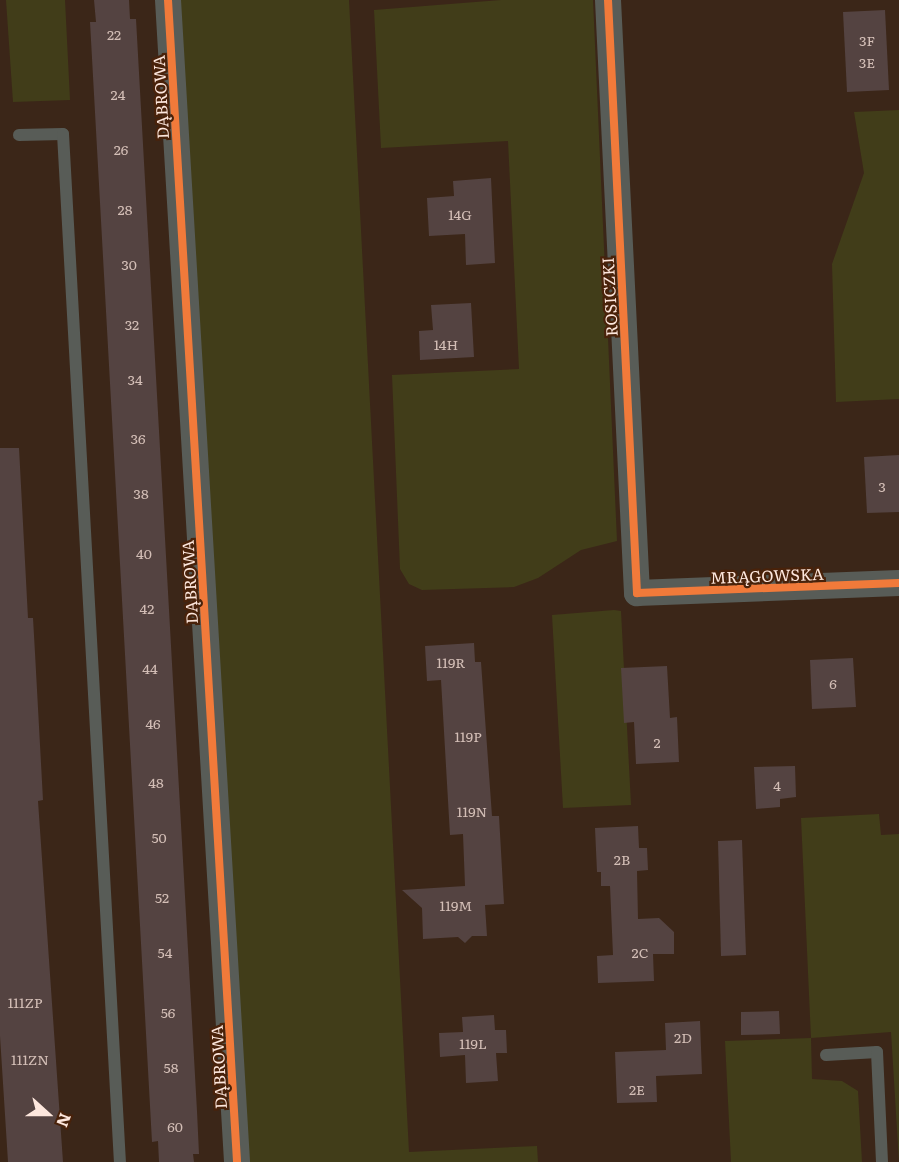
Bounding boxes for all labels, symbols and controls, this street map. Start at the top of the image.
house number: 22 [107,26,121,42]
house number: 3F [859,32,875,48]
street label: DĄBROWA [148,54,172,140]
house number: 3E [859,54,875,70]
house number: 24 [111,86,125,102]
house number: 26 [114,141,128,157]
house number: 28 [118,201,132,217]
house number: 14G [448,206,472,222]
house number: 30 [121,256,137,272]
street label: ROSICZKI [597,257,621,337]
house number: 32 [125,316,139,332]
house number: 14H [434,336,458,352]
house number: 34 [127,371,143,387]
house number: 36 [130,430,146,446]
house number: 3 [878,478,886,494]
house number: 38 [133,485,149,501]
street label: DĄBROWA [177,539,201,625]
house number: 40 [136,545,152,561]
street label: MRĄGOWSKA [710,563,824,587]
house number: 42 [140,600,154,616]
house number: 119R [437,654,465,670]
house number: 44 [142,660,158,676]
house number: 6 [829,675,837,691]
house number: 46 [145,715,161,731]
house number: 119P [454,728,482,744]
house number: 2 [653,734,661,750]
house number: 48 [148,774,164,790]
house number: 4 [773,777,781,793]
house number: 119N [457,803,487,819]
house number: 50 [151,829,167,845]
house number: 2B [614,851,630,867]
house number: 52 [155,889,169,905]
house number: 119M [440,897,472,913]
house number: 54 [158,944,172,960]
house number: 2C [632,944,648,960]
house number: 111ZP [8,994,42,1010]
house number: 56 [161,1004,175,1020]
street label: DĄBROWA [206,1024,230,1110]
house number: 2D [674,1029,692,1045]
house number: 119L [459,1035,487,1051]
house number: 111ZN [11,1051,49,1067]
house number: 58 [164,1059,178,1075]
house number: 2E [629,1081,645,1097]
north arrow [18,1084,78,1144]
text: N [51,1110,78,1131]
house number: 60 [167,1118,183,1134]

